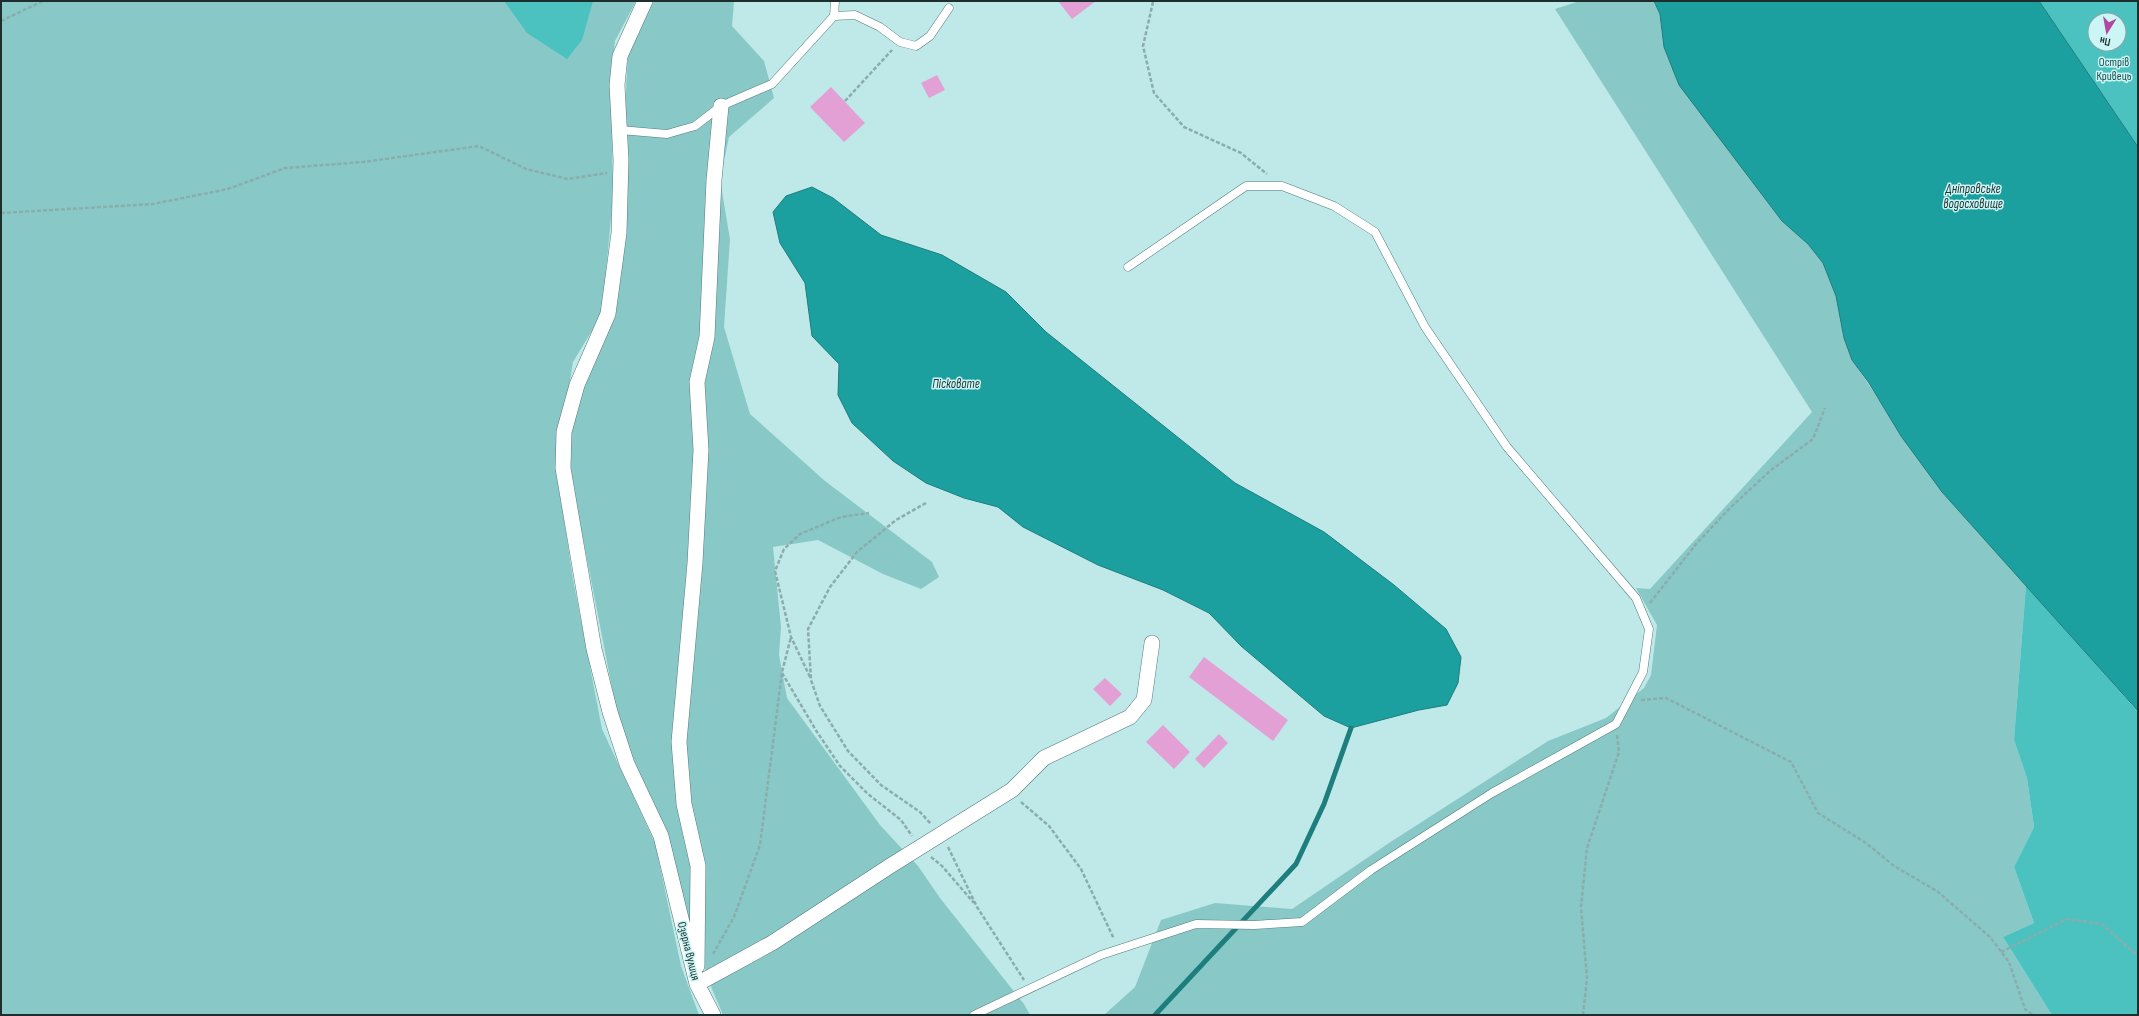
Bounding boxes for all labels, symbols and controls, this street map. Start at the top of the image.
north arrow [2087,12,2127,52]
text: Пн [2099,34,2112,49]
park label: Острів Кривець [2096,55,2132,84]
water label: Дніпровське водосховище [1943,181,2003,212]
water label: Пісковате [932,376,980,392]
street label: Озерна вулиця [674,920,703,982]

